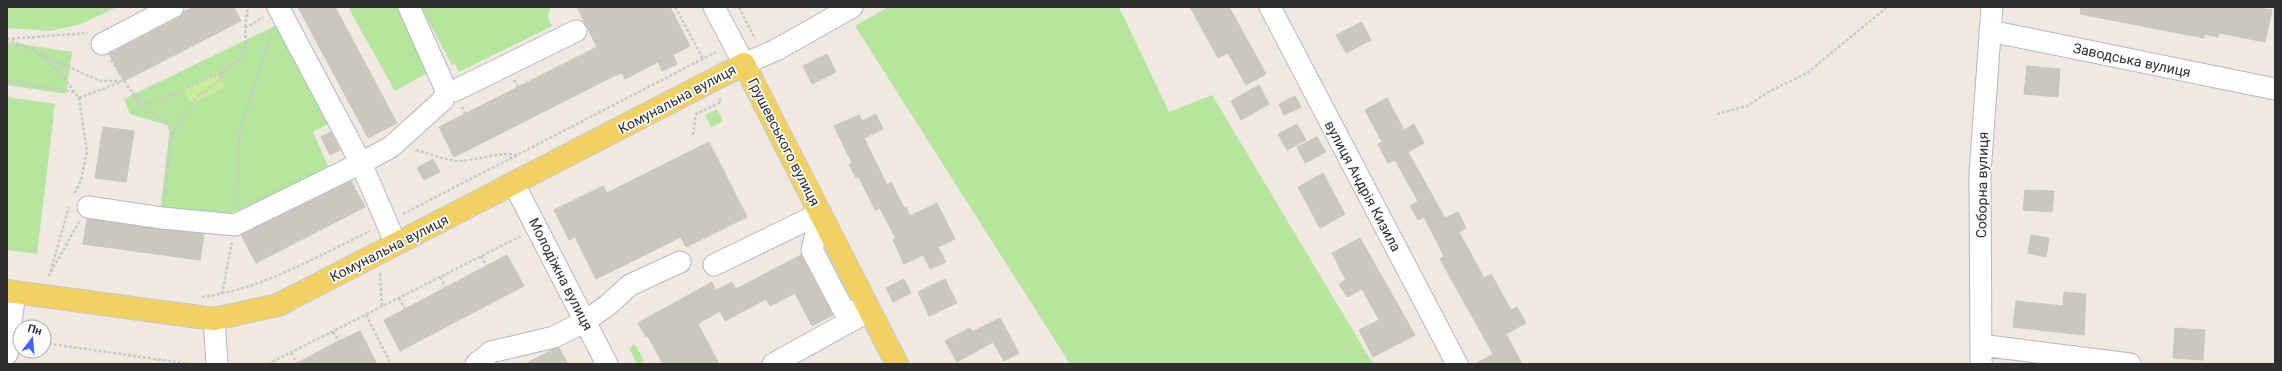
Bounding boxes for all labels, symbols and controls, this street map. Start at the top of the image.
street label: Заводська вулиця [2072,40,2192,80]
street label: Комунальна вулиця [615,61,739,137]
street label: Грушевського вулиця [745,75,823,209]
street label: вулиця Андрія Кизила [1322,118,1404,254]
street label: Соборна вулиця [1973,132,1991,238]
street label: Комунальна вулиця [327,211,451,285]
street label: Молодіжна вулиця [526,215,596,333]
north arrow [12,319,52,359]
text: Пн [26,322,43,338]

